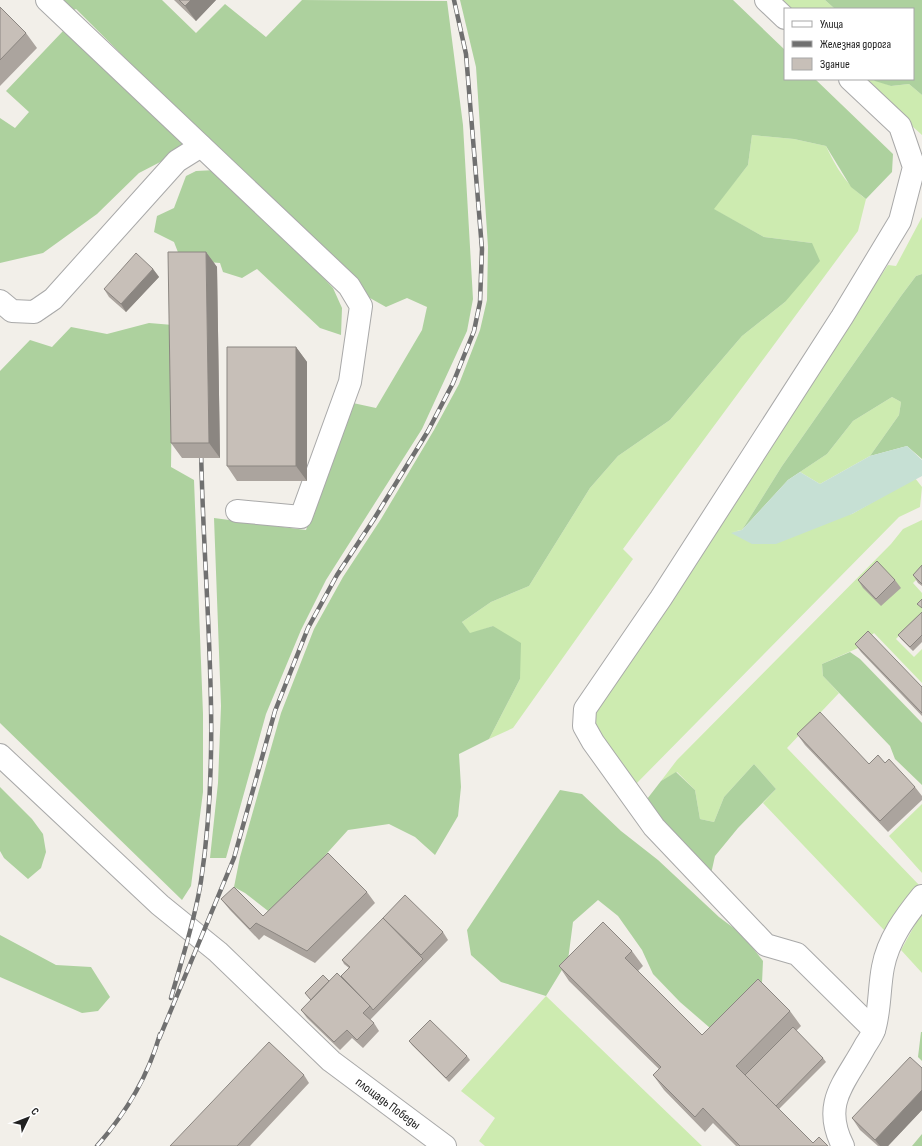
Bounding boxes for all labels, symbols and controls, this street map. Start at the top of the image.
legend [784,8,914,80]
text: Улица [820,17,844,32]
text: Железная дорога [820,37,892,52]
text: Здание [820,57,850,72]
street label: площадь Победы [352,1074,424,1133]
north arrow [8,1098,48,1138]
text: С [28,1105,42,1118]

